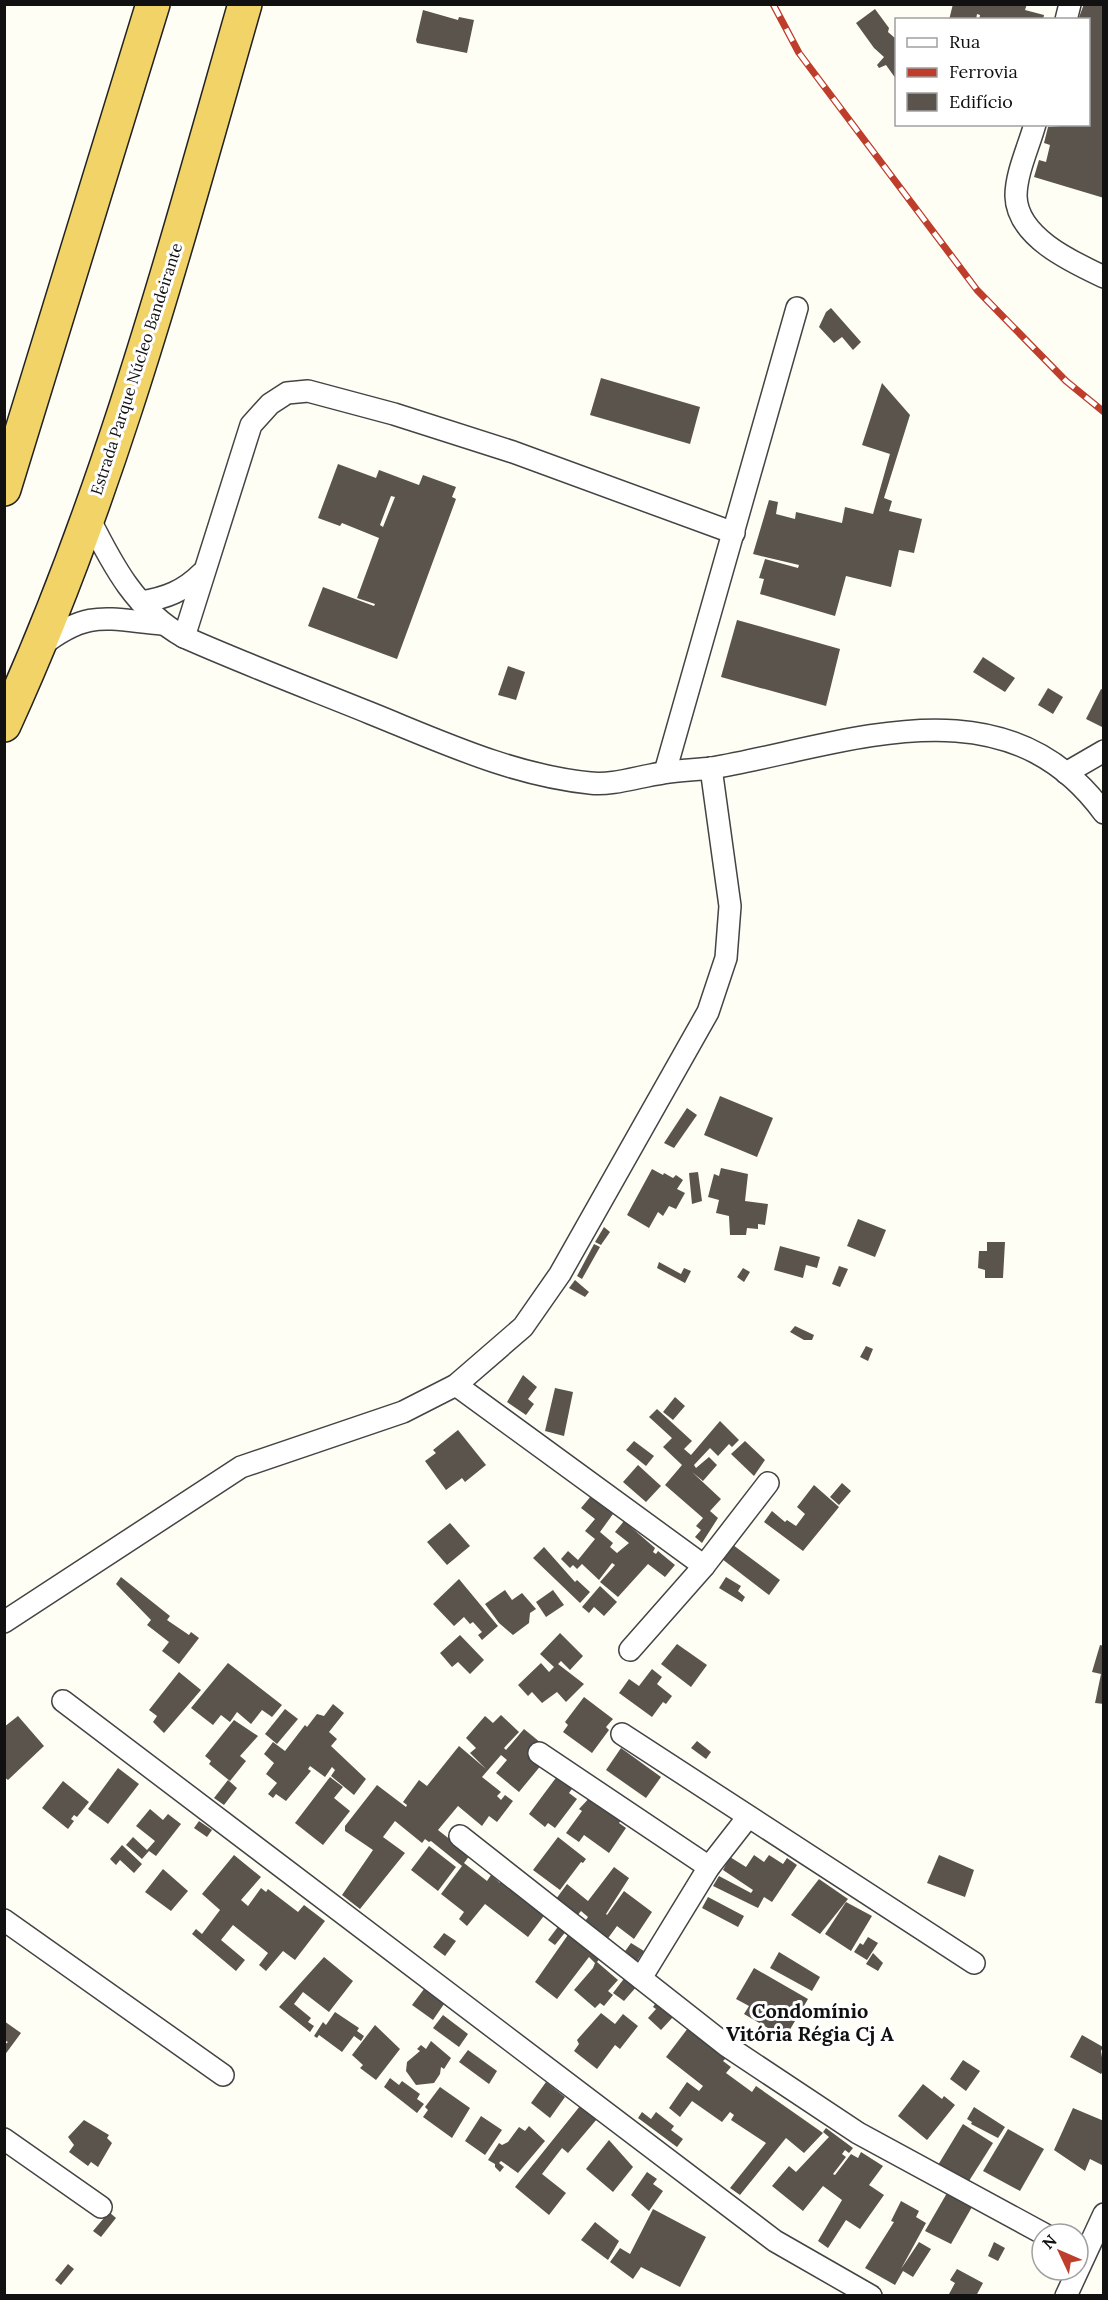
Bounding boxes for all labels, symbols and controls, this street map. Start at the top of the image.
legend [895,18,1090,126]
text: Rua [949,30,980,53]
text: Ferrovia [949,60,1018,83]
text: Edifício [949,90,1013,113]
street label: Estrada Parque Núcleo Bandeirante [86,240,186,498]
district label: Condomínio Vitória Régia Cj A [726,1998,895,2046]
north arrow [1030,2222,1090,2282]
text: N [1038,2230,1061,2253]

